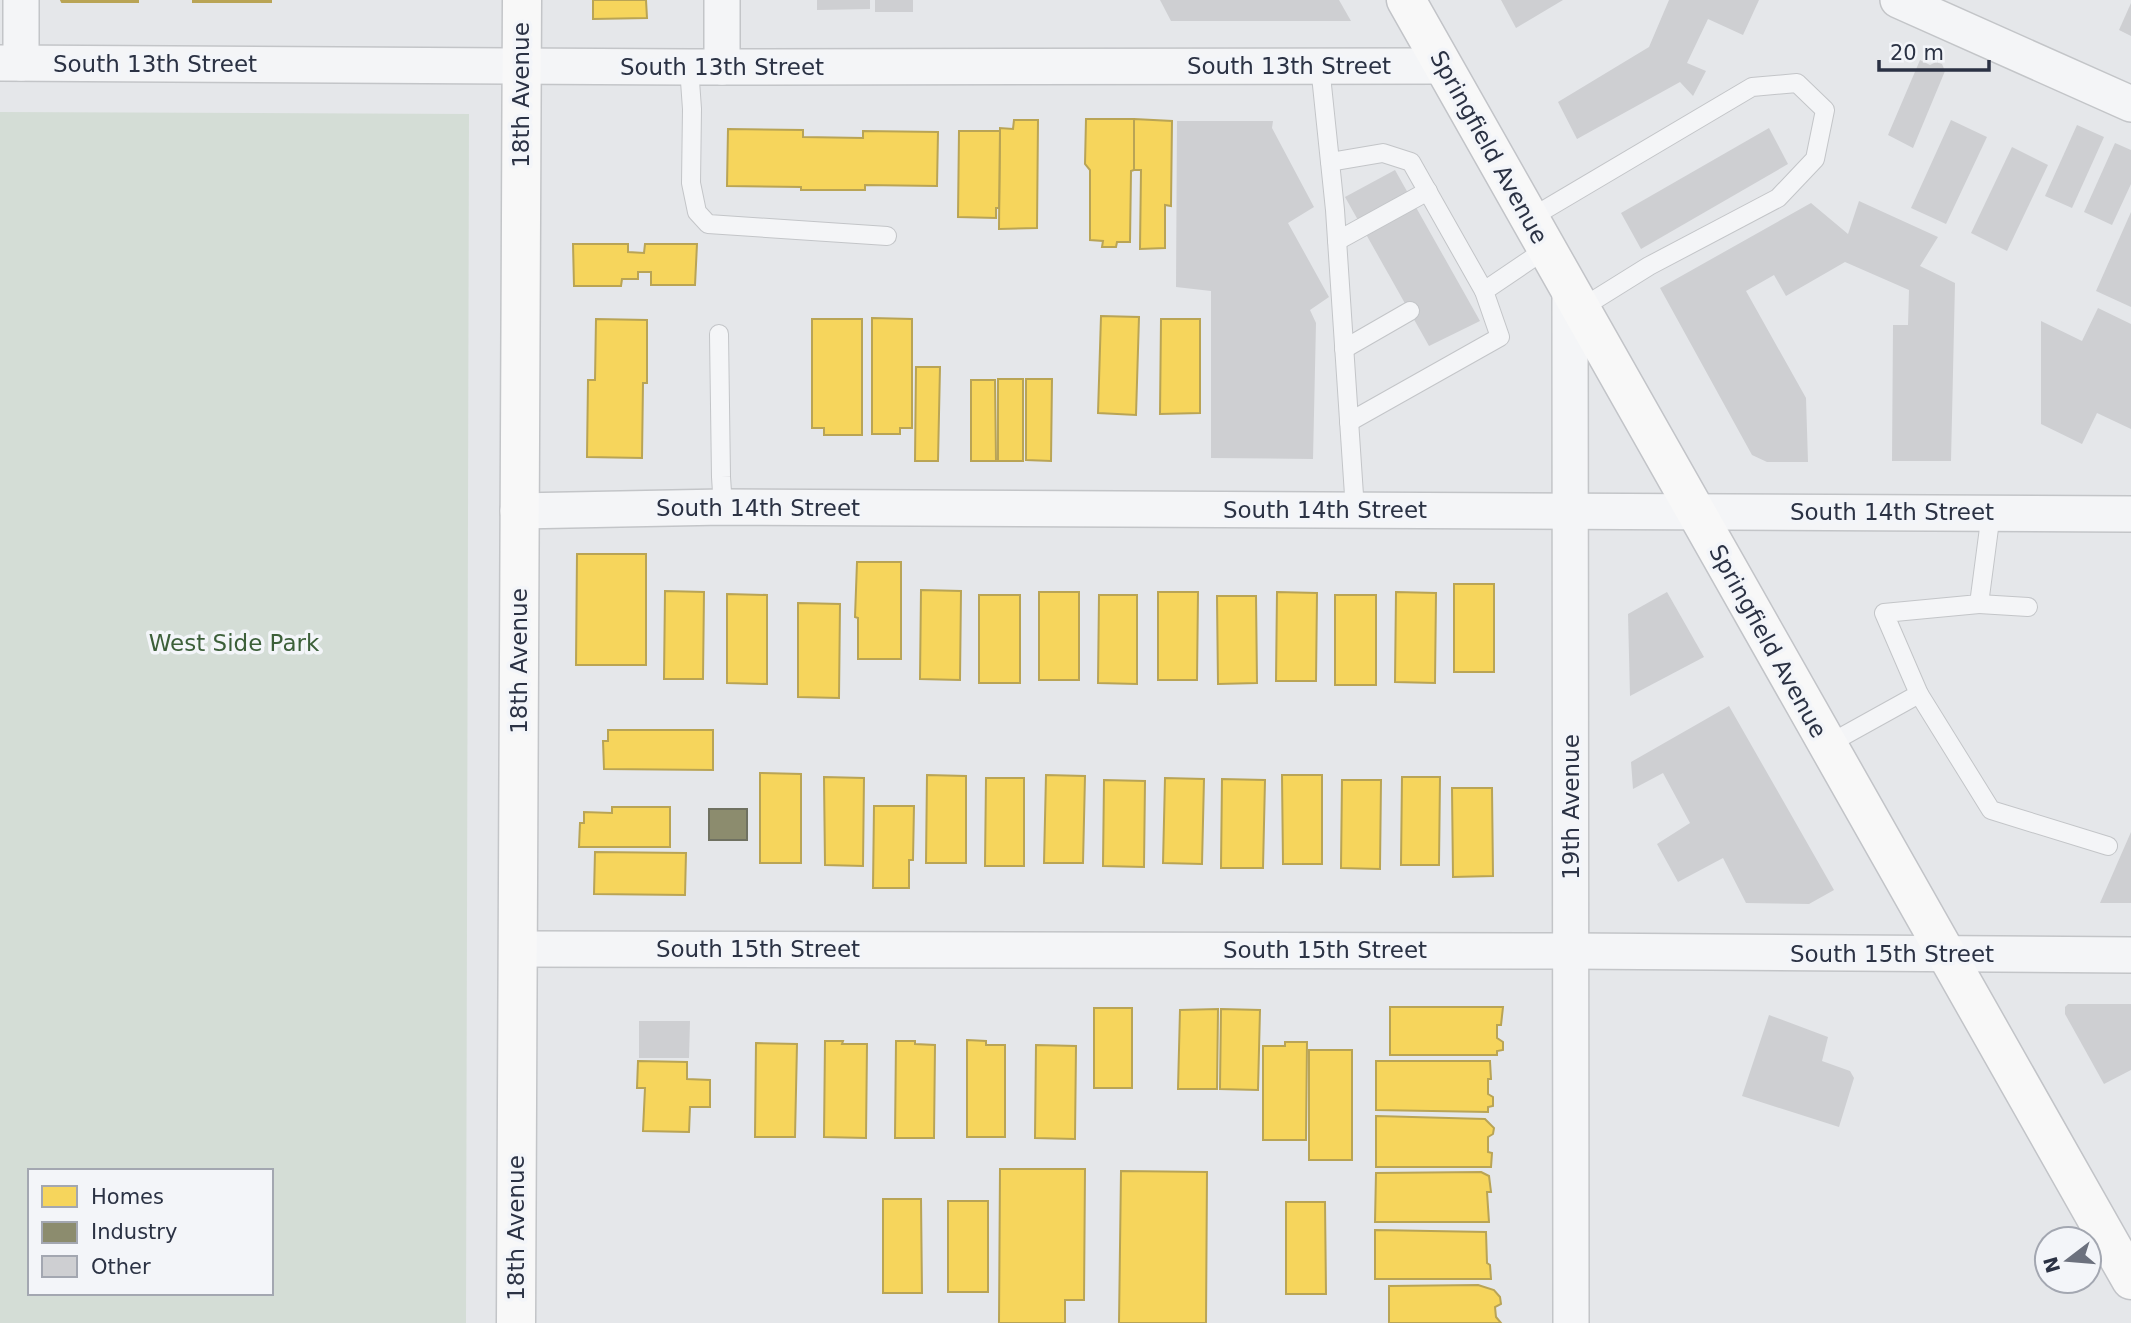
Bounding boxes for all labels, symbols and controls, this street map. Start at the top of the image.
street label: 18th Avenue [508,22,534,168]
scale bar [1879,28,1989,72]
text: 20 m [1890,41,1944,65]
street label: Springfield Avenue [1425,46,1553,248]
street label: South 13th Street [53,51,257,77]
street label: South 13th Street [1187,53,1391,79]
street label: South 13th Street [620,54,824,80]
street label: South 14th Street [656,495,860,521]
street label: South 14th Street [1223,497,1427,523]
street label: South 14th Street [1790,499,1994,525]
street label: Springfield Avenue [1704,540,1832,742]
street label: 18th Avenue [506,588,532,734]
park label: West Side Park [149,630,320,656]
street label: 19th Avenue [1558,734,1584,880]
street label: South 15th Street [656,936,860,962]
street label: South 15th Street [1223,937,1427,963]
street label: South 15th Street [1790,941,1994,967]
street label: 18th Avenue [503,1155,529,1301]
legend [28,1169,273,1295]
text: Homes [91,1185,164,1209]
text: Industry [91,1220,177,1244]
north arrow [2033,1225,2103,1295]
text: N [2039,1254,2064,1275]
text: Other [91,1255,151,1279]

